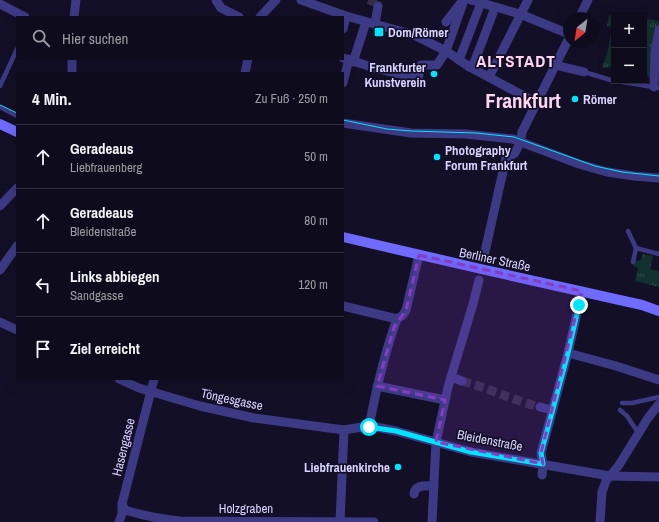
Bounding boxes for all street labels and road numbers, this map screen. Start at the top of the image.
street label: Berliner Straße [458,244,532,275]
street label: Töngesgasse [199,385,264,414]
street label: Hasengasse [108,416,139,478]
street label: Bleidenstraße [456,426,524,455]
street label: Holzgraben [219,500,273,517]

